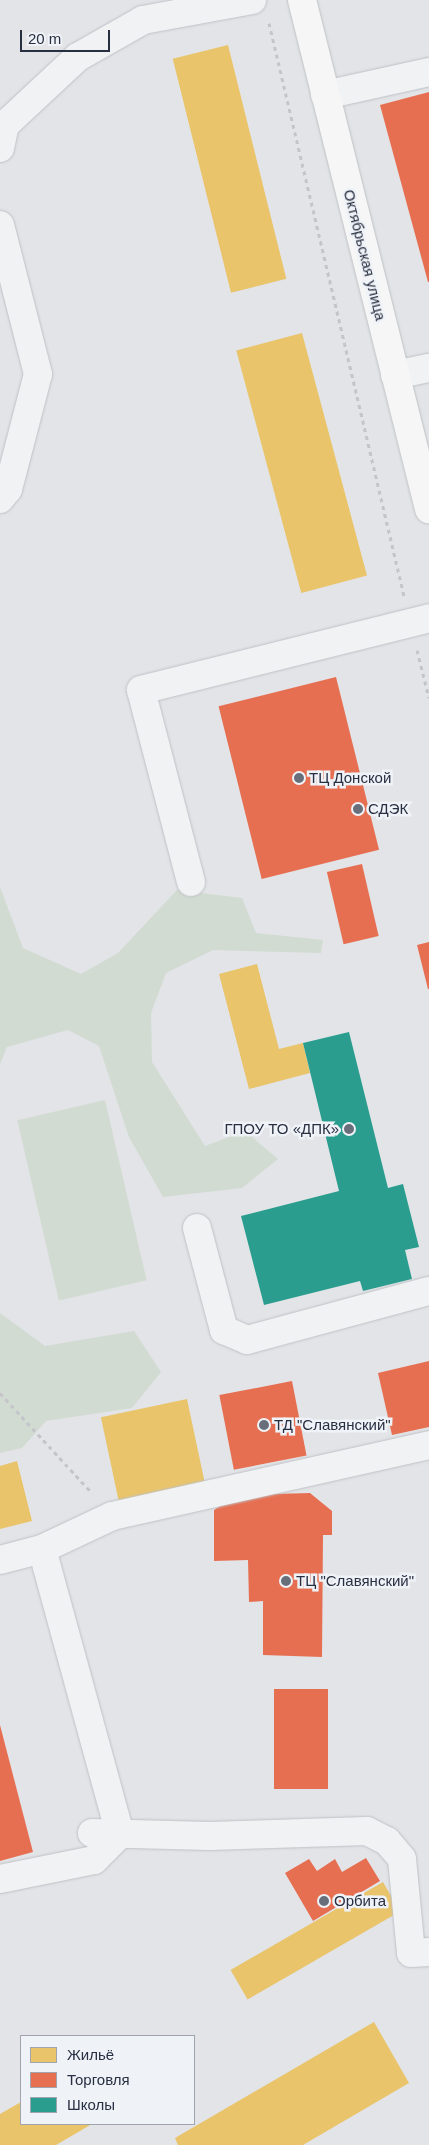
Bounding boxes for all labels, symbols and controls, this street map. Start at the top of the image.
scale bar [22,20,112,52]
text: 20 m [28,30,61,47]
street label: Октябрьская улица [340,188,390,322]
place label: ТЦ Донской [309,769,391,787]
marker: ТЦ Донской [293,772,305,784]
place label: СДЭК [368,800,408,818]
marker: СДЭК [352,803,364,815]
place label: ГПОУ ТО «ДПК» [224,1120,339,1138]
marker: ГПОУ ТО «ДПК» [343,1123,355,1135]
place label: ТД "Славянский" [274,1416,391,1434]
marker: ТД "Славянский" [258,1419,270,1431]
place label: ТЦ "Славянский" [296,1572,414,1590]
marker: ТЦ "Славянский" [280,1575,292,1587]
place label: Орбита [334,1892,386,1910]
marker: Орбита [318,1895,330,1907]
legend [20,2035,195,2125]
text: Жильё [67,2046,114,2063]
text: Торговля [67,2071,130,2088]
text: Школы [67,2096,115,2113]

